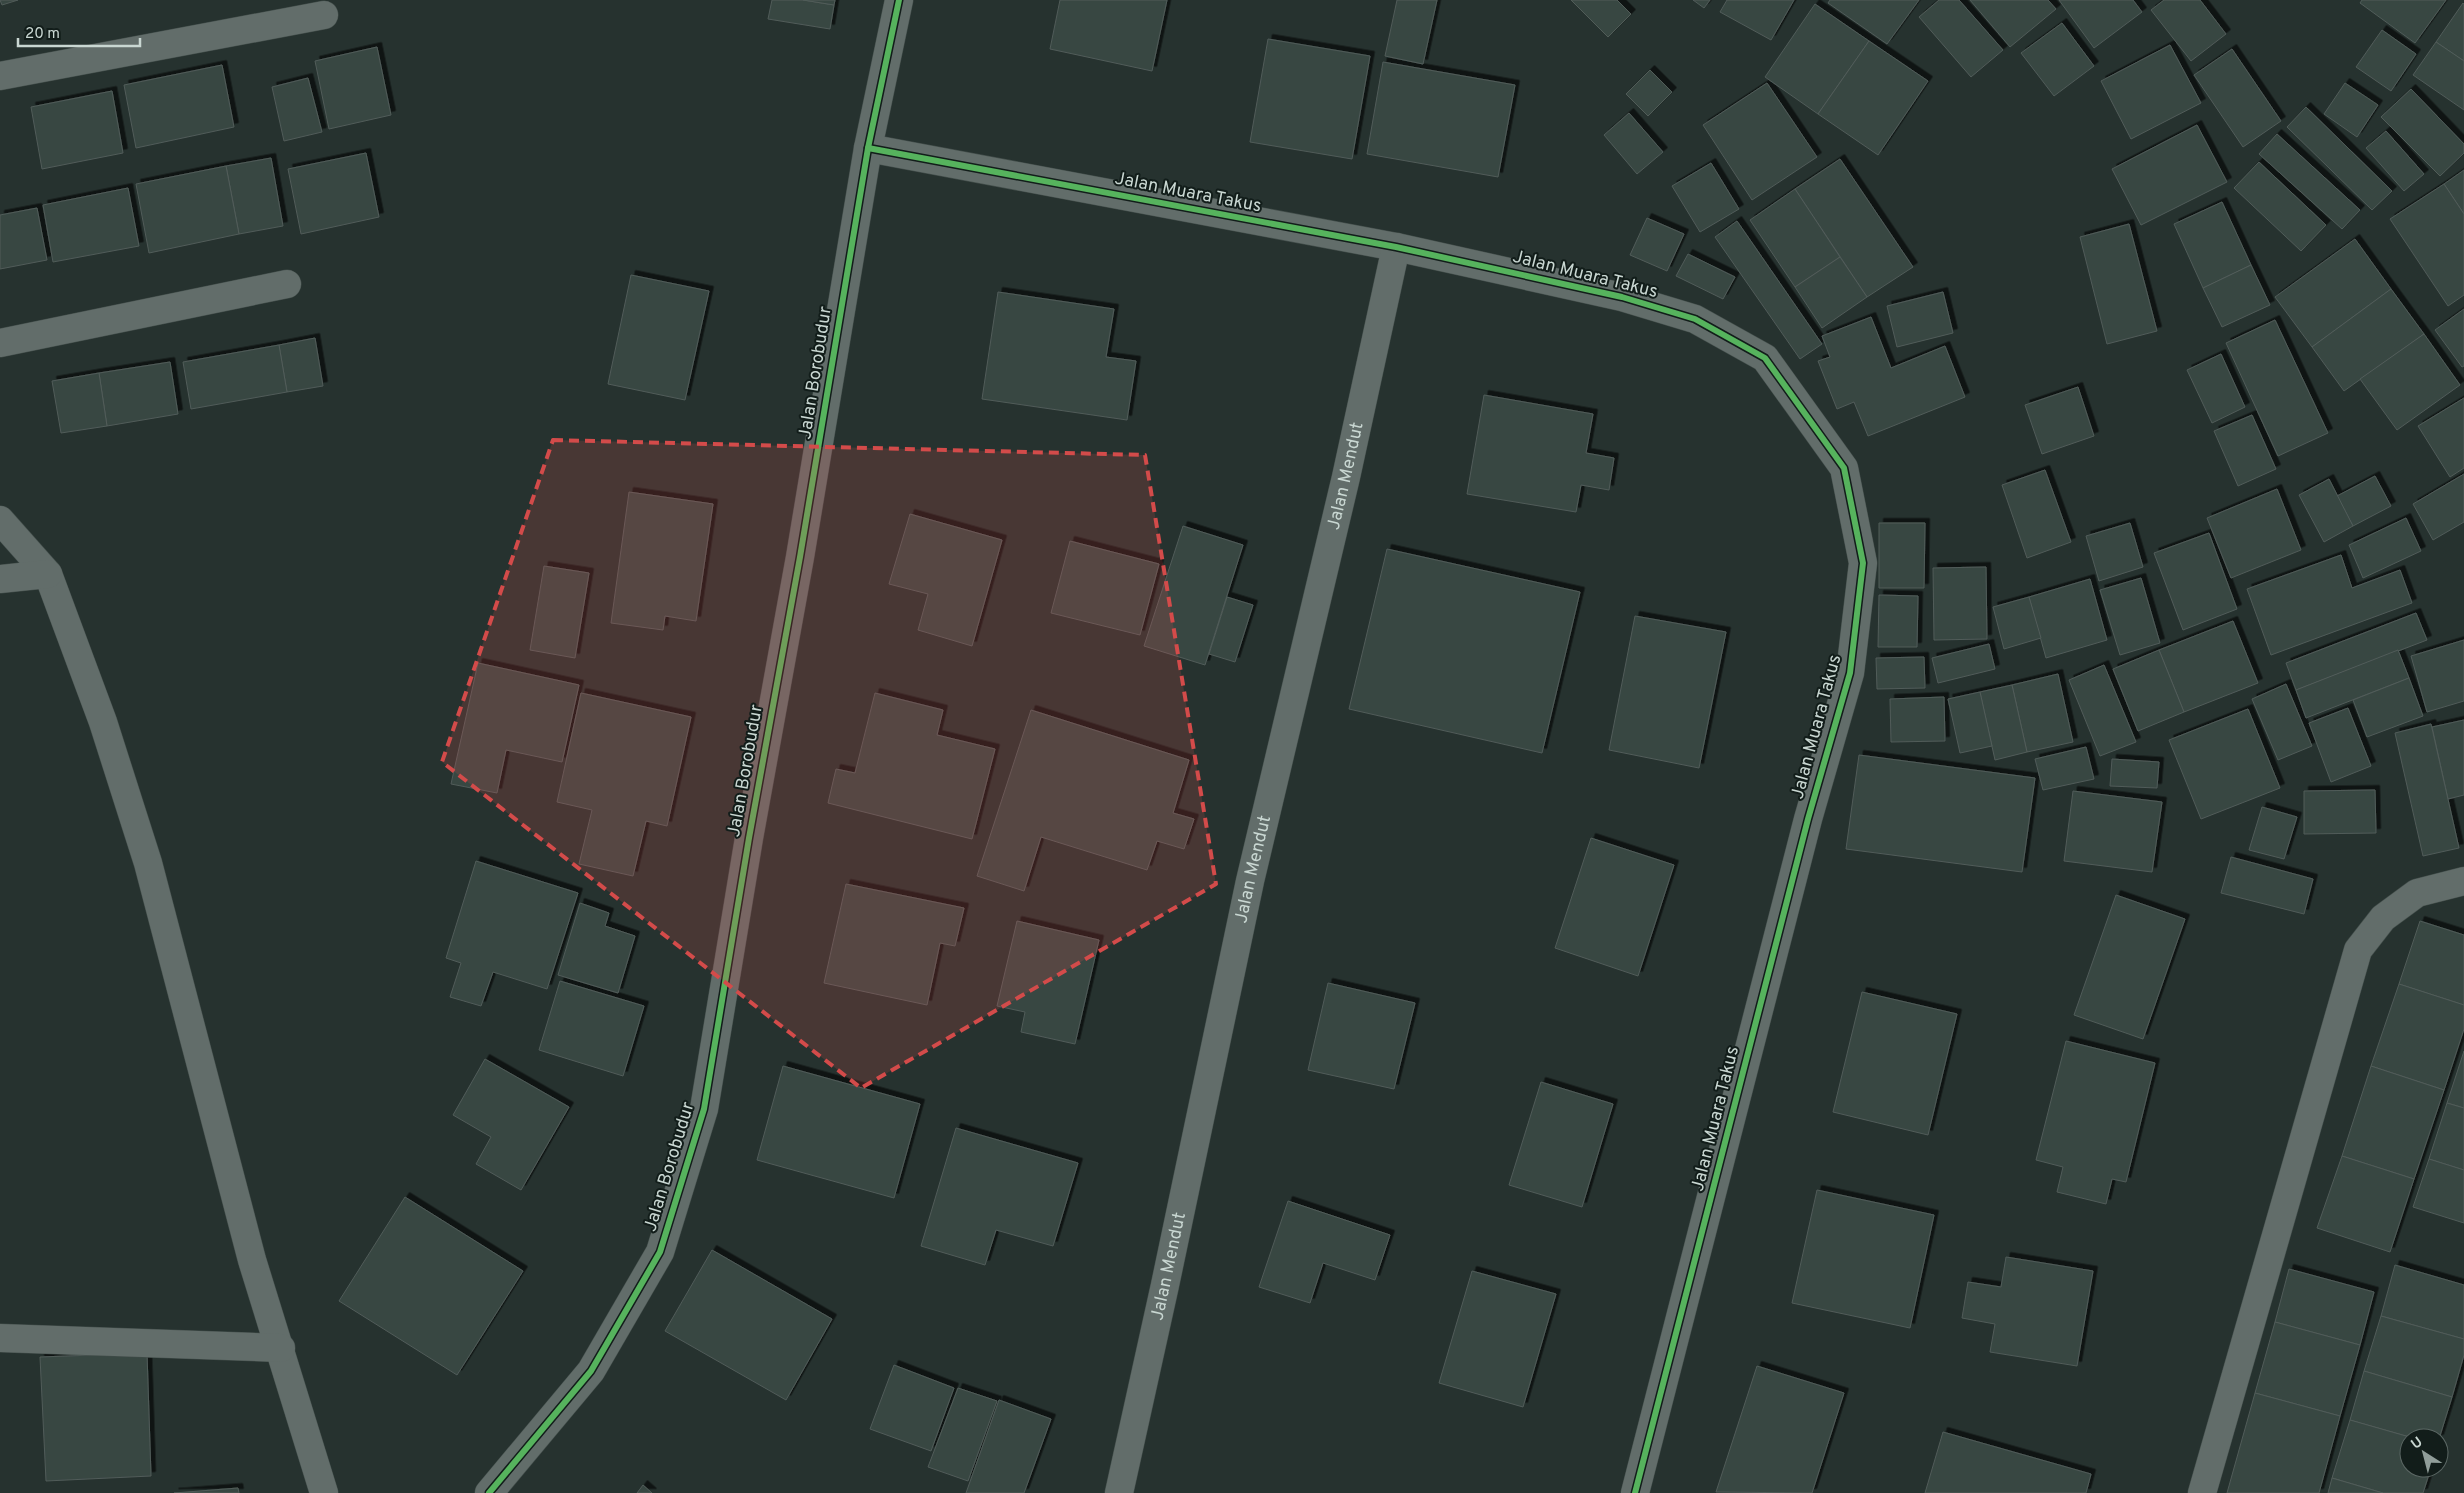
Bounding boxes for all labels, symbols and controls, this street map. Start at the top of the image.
scale bar [18,15,140,47]
text: 20 m [25,25,60,44]
street label: Jalan Muara Takus [1113,168,1263,218]
street label: Jalan Muara Takus [1510,246,1660,304]
street label: Jalan Borobudur [794,305,838,441]
street label: Jalan Mendut [1322,420,1369,532]
street label: Jalan Muara Takus [1787,652,1847,802]
street label: Jalan Borobudur [723,703,769,839]
street label: Jalan Mendut [1230,813,1277,925]
street label: Jalan Muara Takus [1687,1044,1745,1194]
street label: Jalan Borobudur [639,1099,701,1235]
street label: Jalan Mendut [1146,1210,1191,1323]
north arrow [2399,1428,2449,1478]
text: U [2408,1434,2426,1454]

